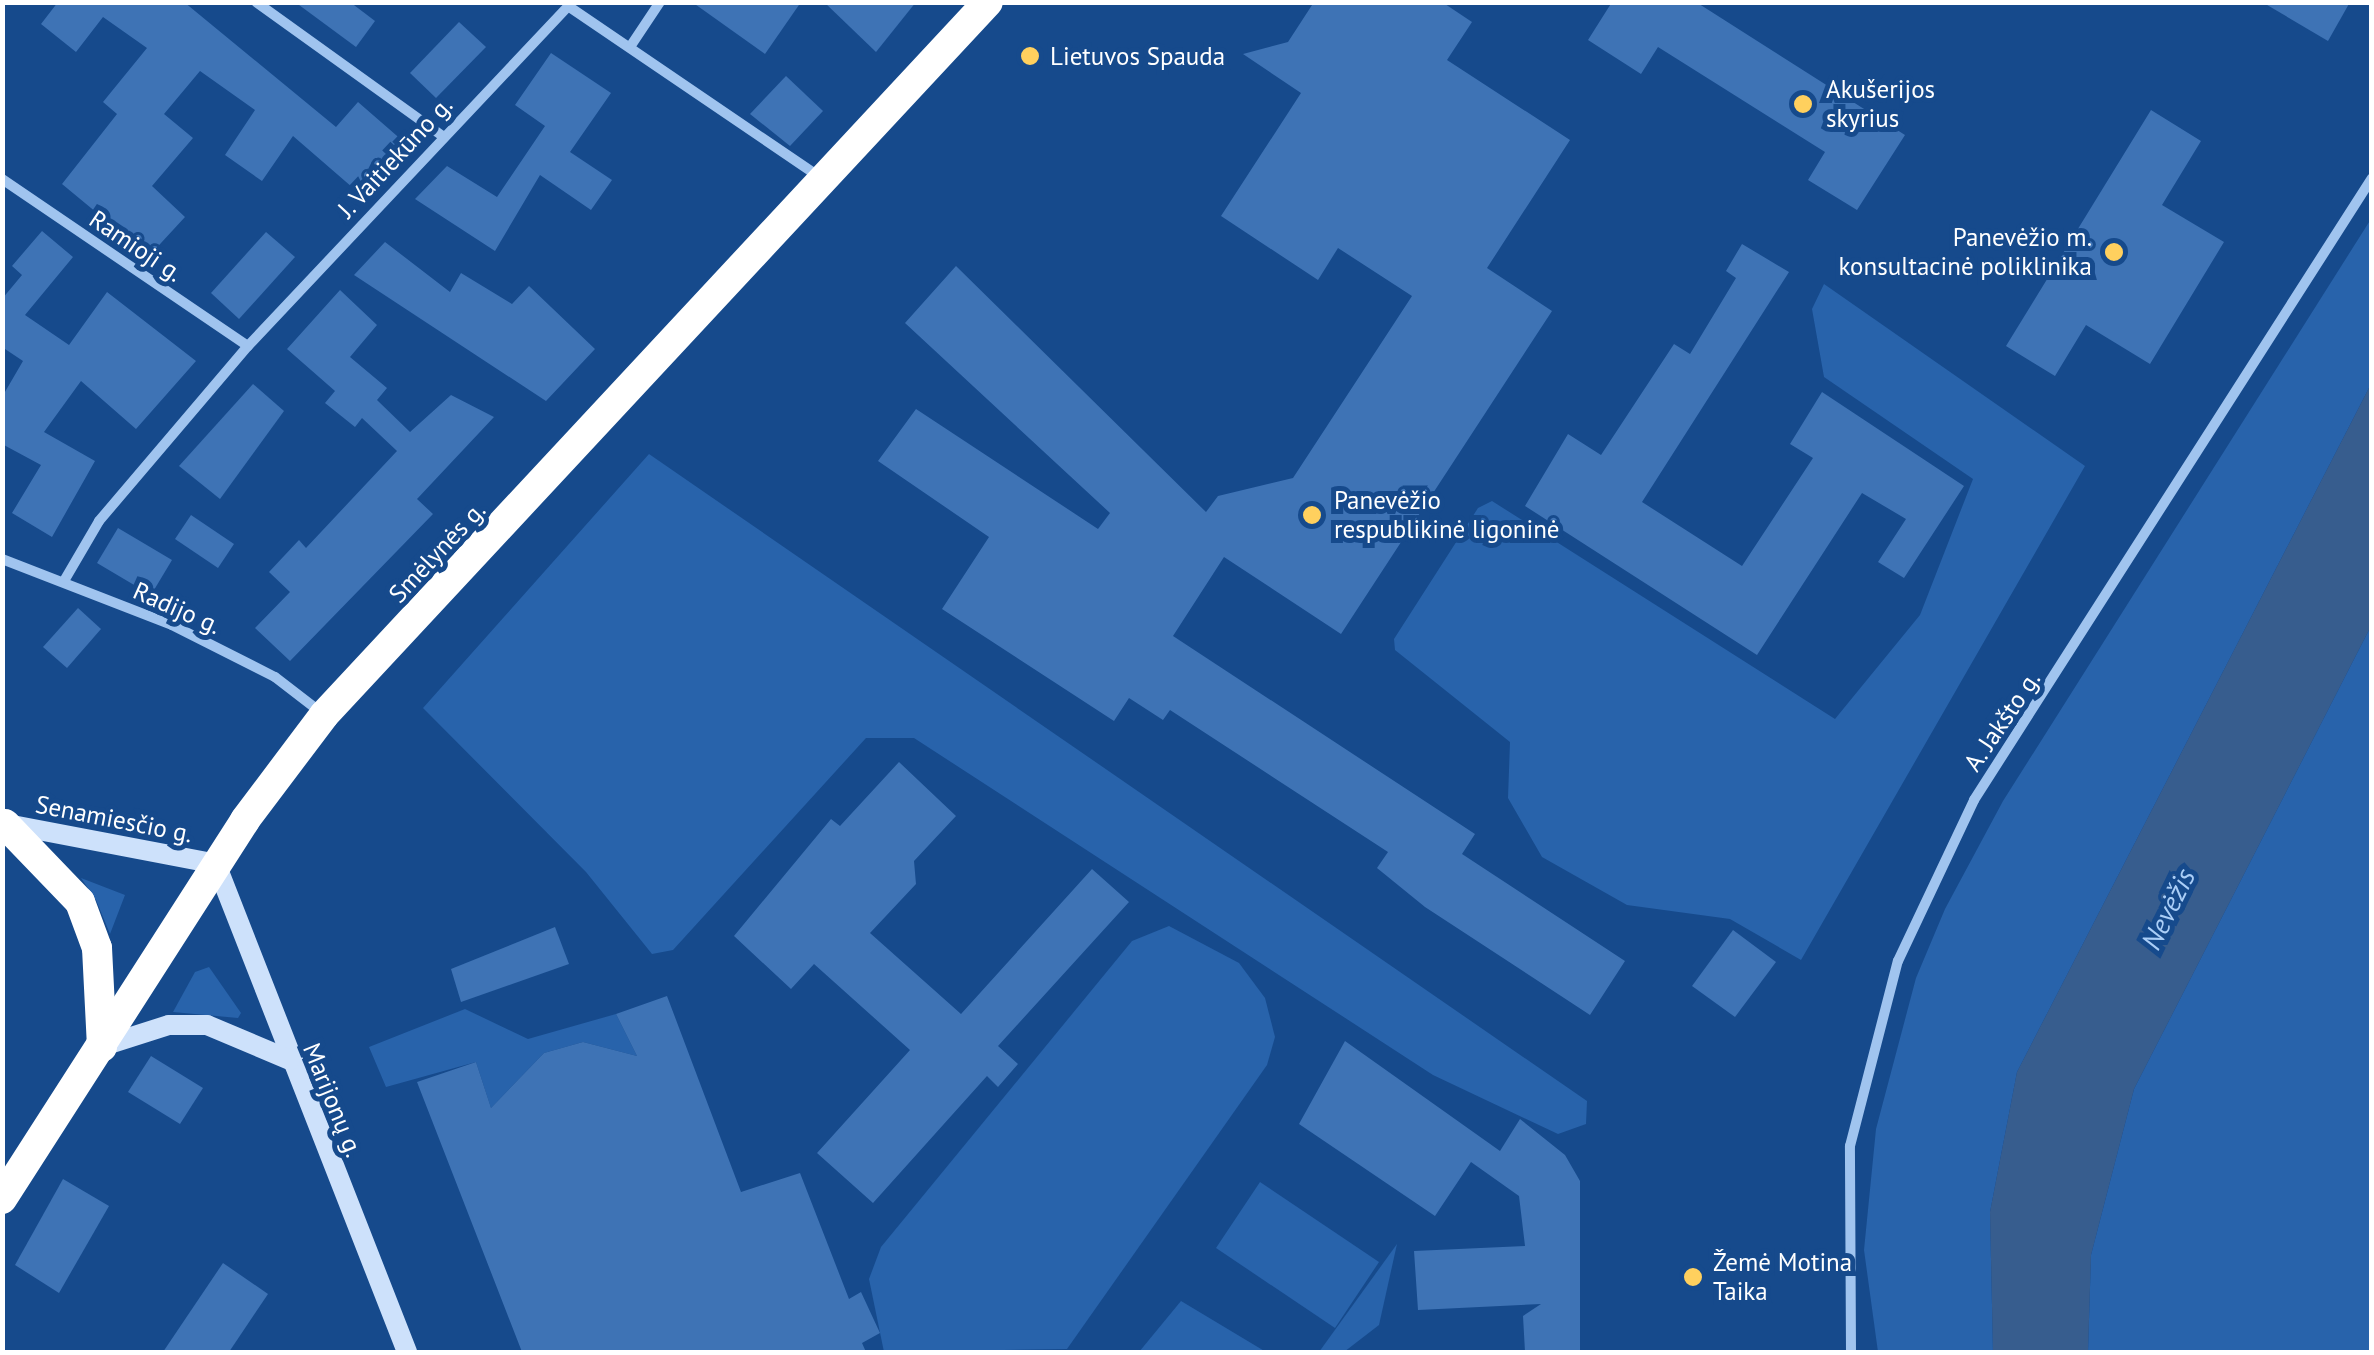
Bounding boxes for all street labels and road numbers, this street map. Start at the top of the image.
street label: J. Vaitiekūno g. [330,89,460,225]
street label: Ramioji g. [84,204,188,288]
street label: Smėlynės g. [383,495,491,609]
street label: Radijo g. [129,575,225,641]
street label: A. Jakšto g. [1957,664,2047,778]
street label: Senamiesčio g. [33,789,195,849]
street label: Marijonų g. [297,1039,369,1161]

